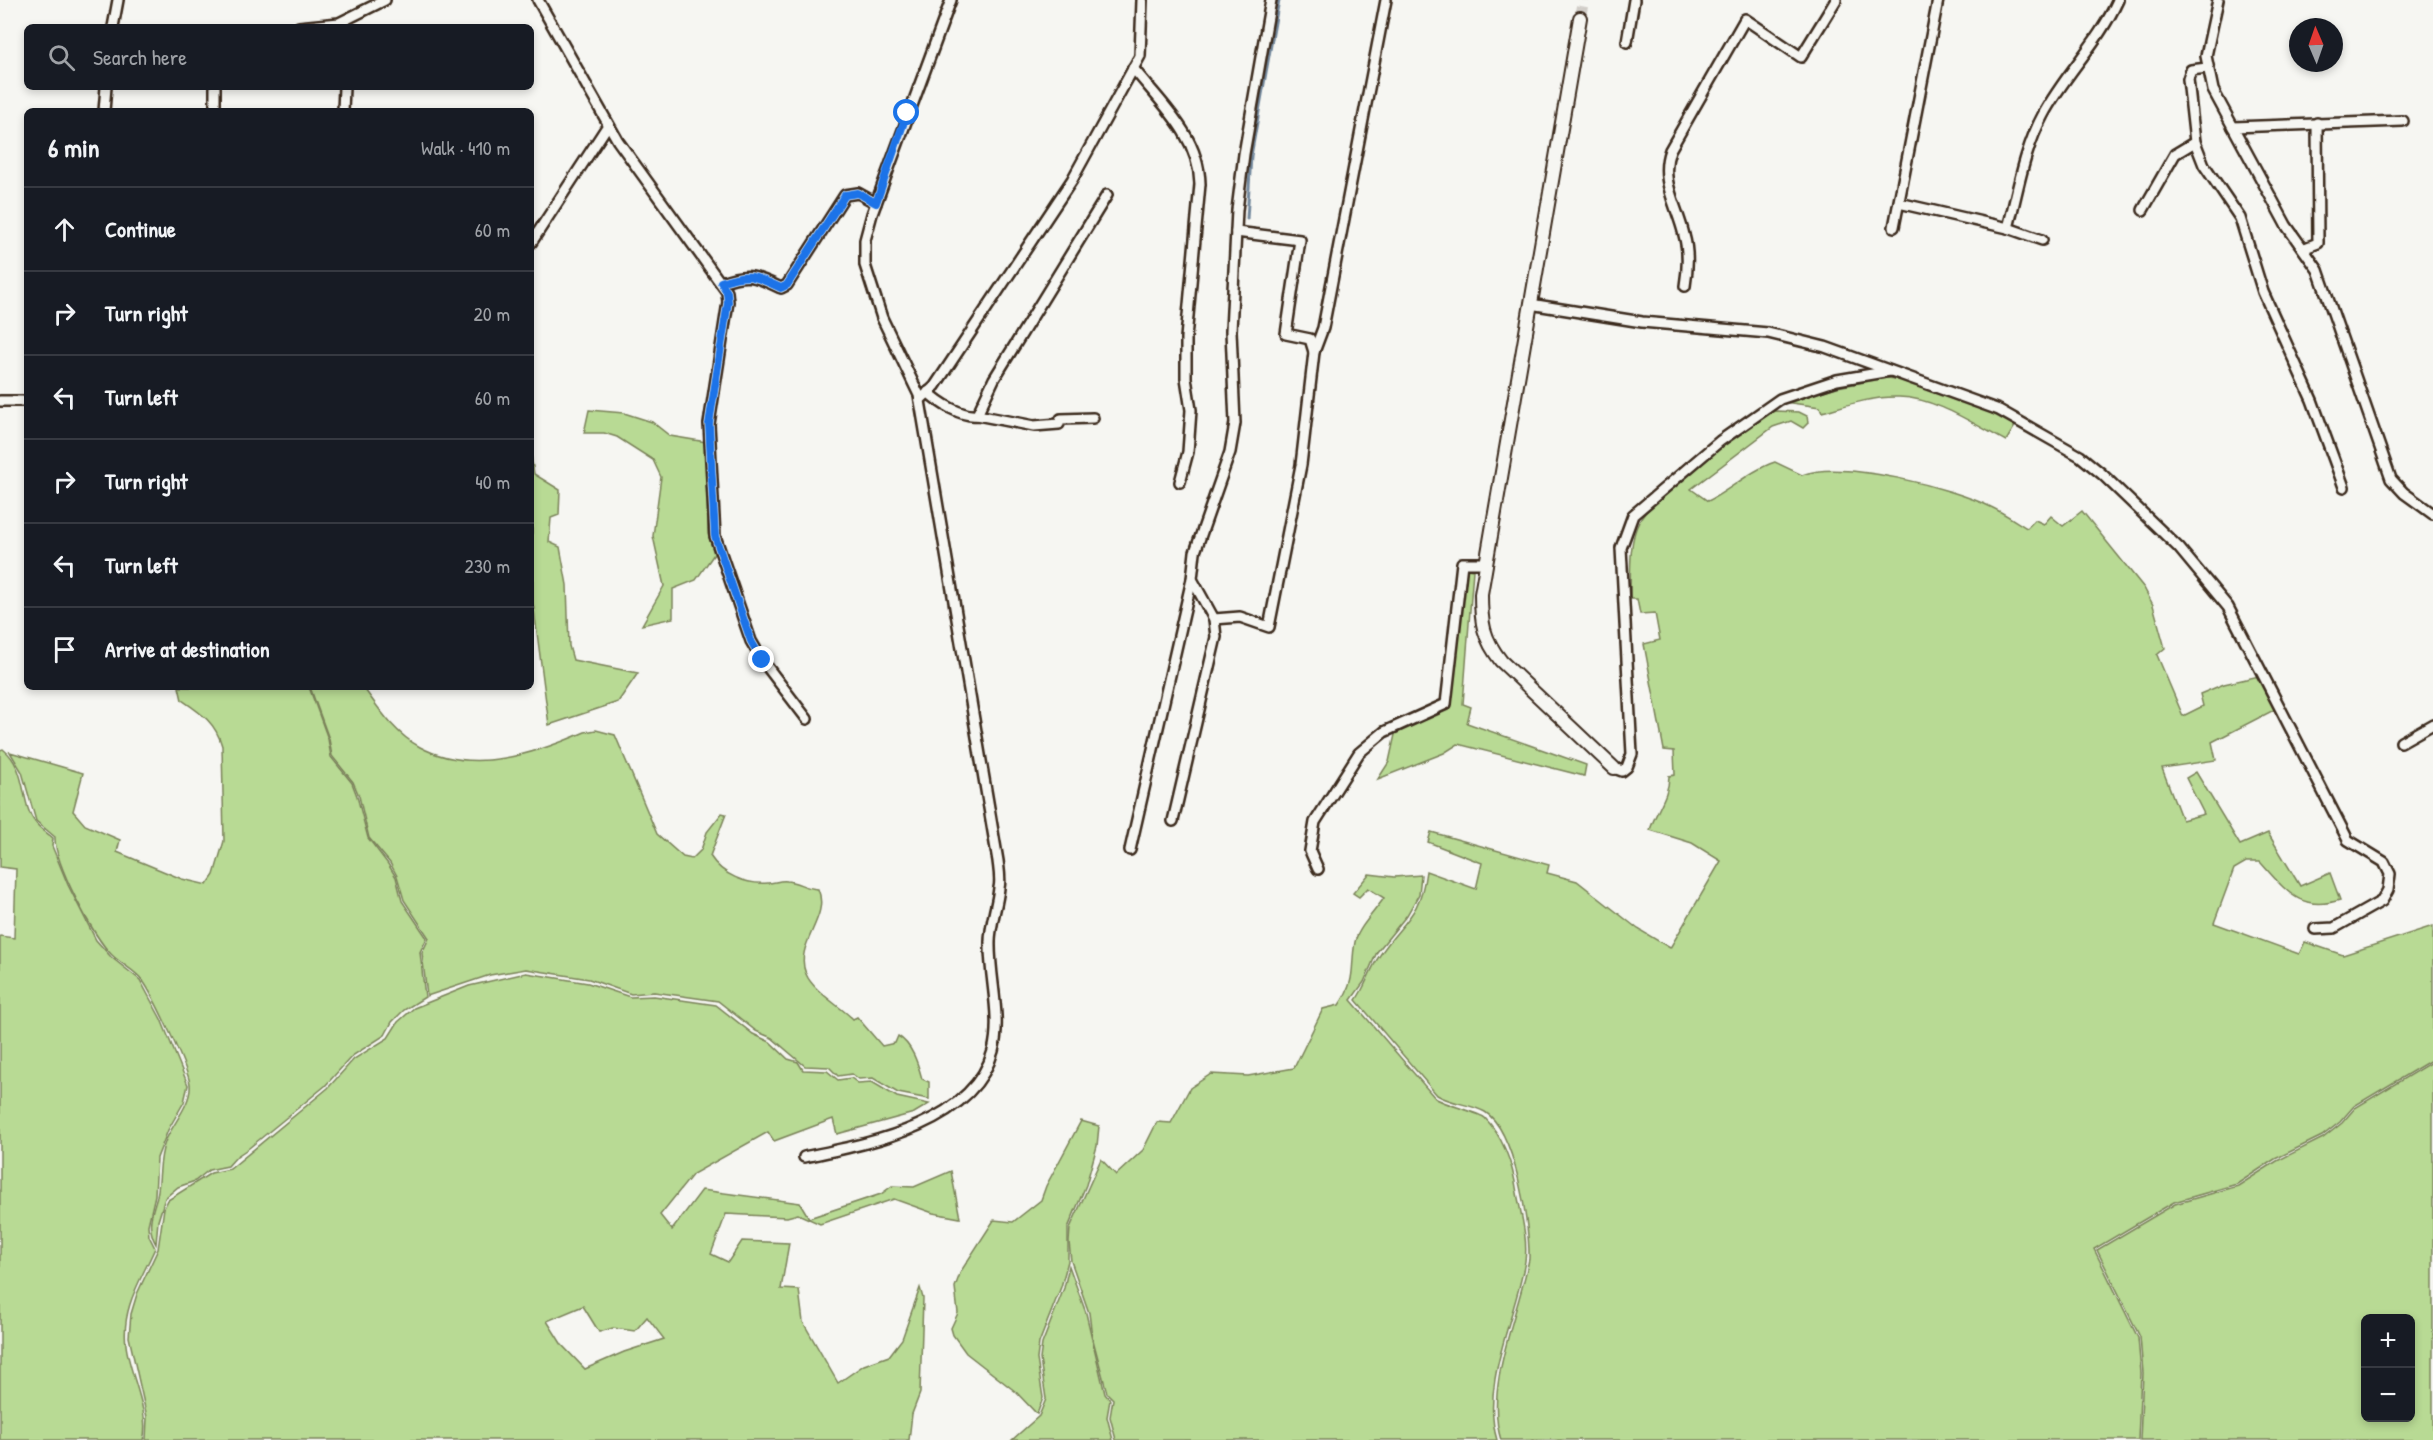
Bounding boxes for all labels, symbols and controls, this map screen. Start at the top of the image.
north arrow [2289,18,2343,72]
search box [24,24,534,90]
icon: search [45,41,78,74]
text: Search here [93,42,187,72]
route start [893,99,919,125]
text: 6 min [48,130,100,165]
text: Walk · 410 m [421,134,510,161]
icon: ahead [48,213,81,246]
text: Continue [105,214,176,244]
text: 60 m [475,216,510,243]
icon: right [48,297,81,330]
text: Turn right [105,298,188,328]
text: 20 m [473,300,510,327]
icon: left [48,381,81,414]
text: Turn left [105,382,178,412]
text: 60 m [475,384,510,411]
icon: right [48,465,81,498]
text: Turn right [105,466,188,496]
text: 40 m [475,468,510,495]
icon: left [48,549,81,582]
text: Turn left [105,550,178,580]
text: 230 m [465,552,510,579]
icon: arrive [48,633,81,666]
text: Arrive at destination [105,634,270,664]
route end [748,646,774,672]
map controls [2361,1314,2415,1422]
button: + [2361,1314,2415,1368]
button: − [2361,1368,2415,1422]

